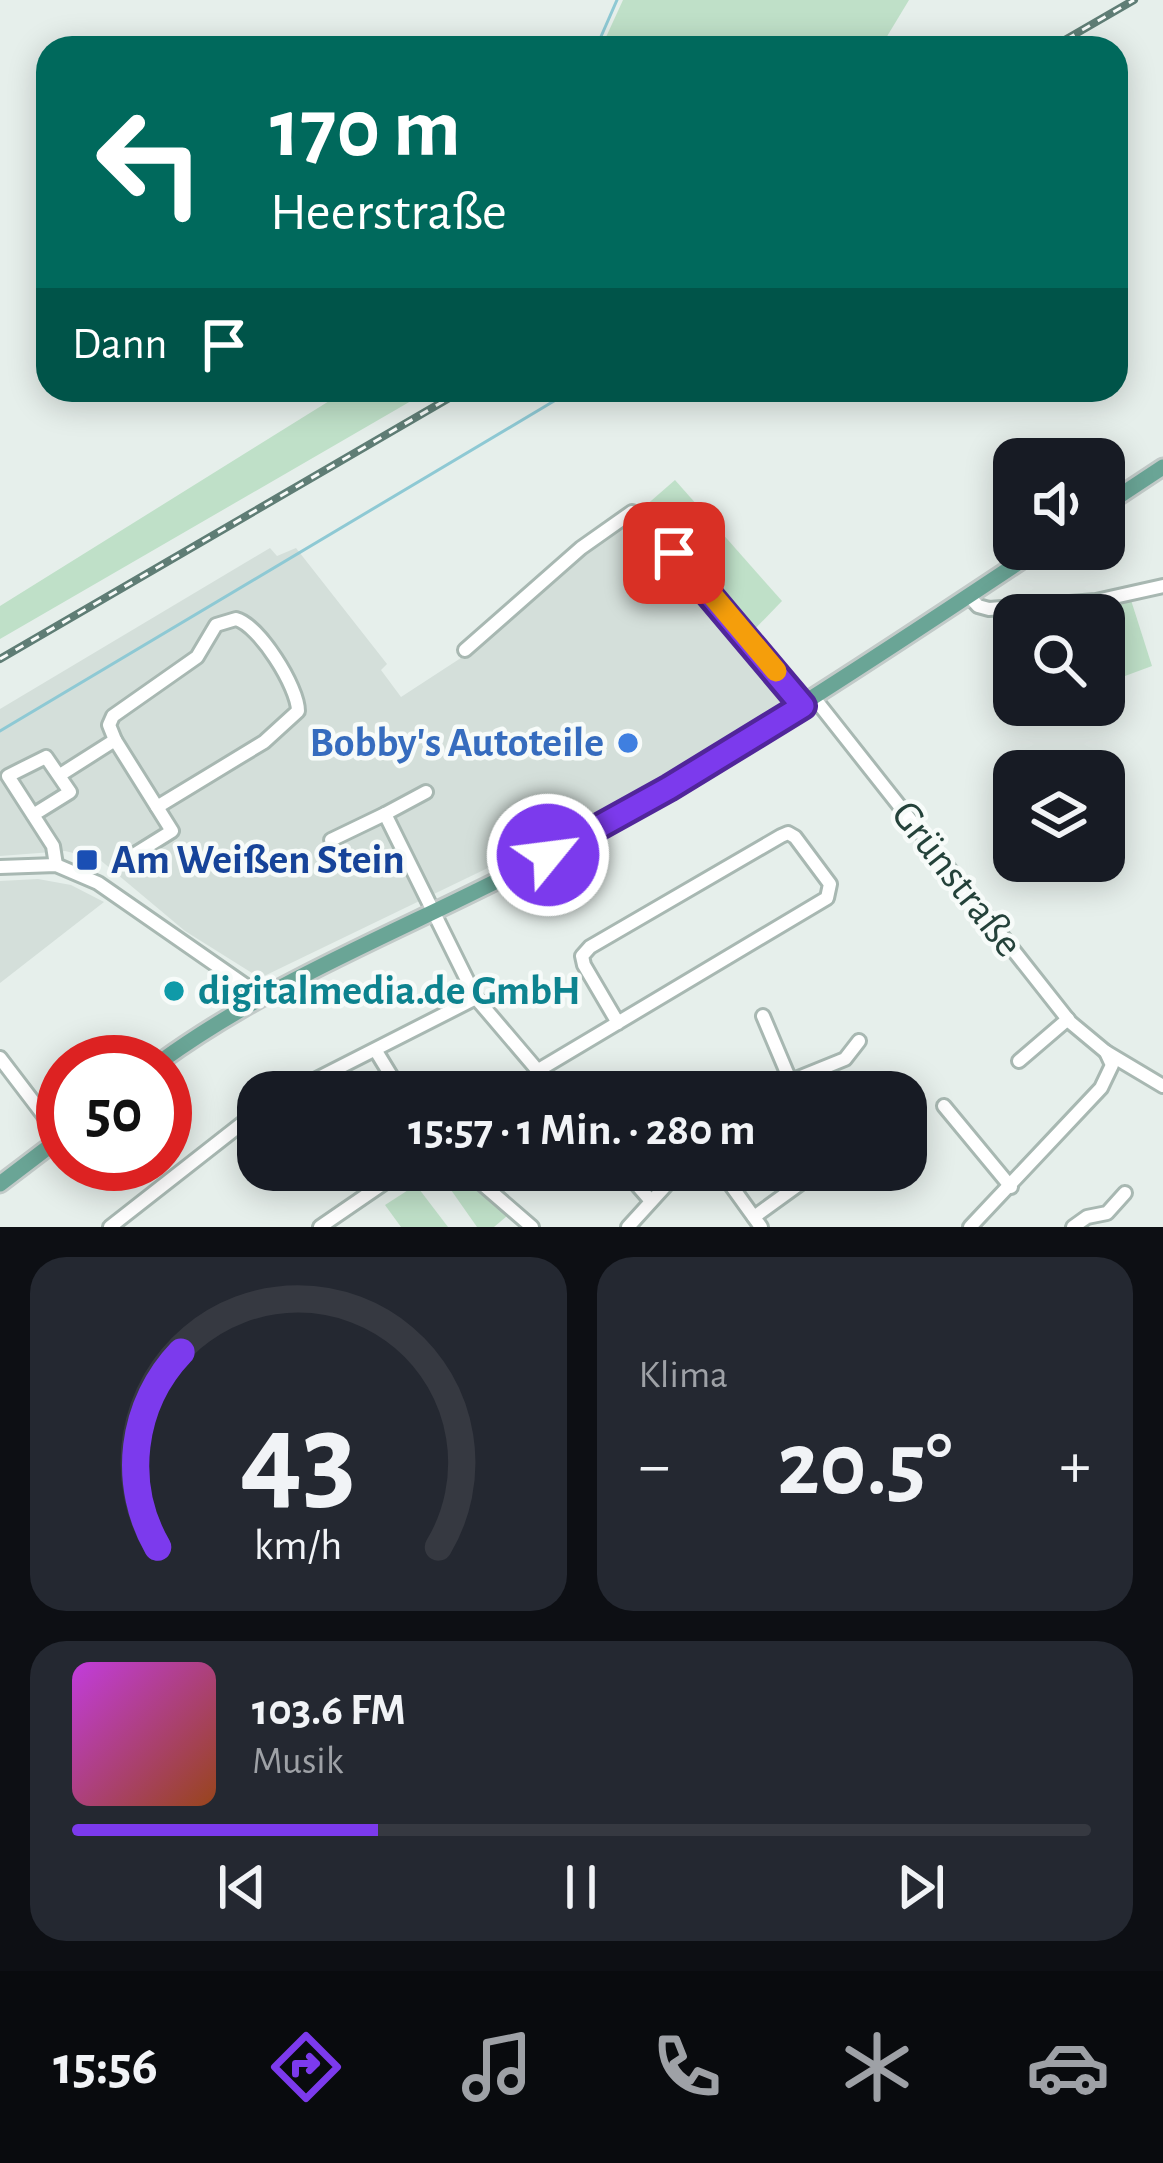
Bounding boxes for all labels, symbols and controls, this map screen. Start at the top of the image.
icon: left [72,84,228,240]
text: 170 m [270,88,461,172]
text: Heerstraße [270,186,507,240]
icon: arrive [191,312,257,378]
text: Dann [72,322,167,367]
map controls [993,438,1125,882]
button: sound [993,438,1125,570]
pin [623,502,725,604]
icon: arrive [641,520,707,586]
button: search [993,594,1125,726]
place label: Bobby's Autoteile [310,722,604,764]
marker: Bobby's Autoteile [615,730,641,756]
button: layers [993,750,1125,882]
position arrow [485,792,611,918]
street label: Grünstraße [884,793,1030,965]
place label: Am Weißen Stein [111,839,405,881]
marker: Am Weißen Stein [74,847,100,873]
place label: digitalmedia.de GmbH [198,970,580,1012]
marker: digitalmedia.de GmbH [161,978,187,1004]
speed limit sign: 50 [36,1035,192,1191]
text: 15:57 · 1 Min. · 280 m [408,1108,756,1153]
text: Klima [639,1356,728,1395]
text: 43 [240,1396,357,1521]
text: 20.5° [777,1421,952,1511]
text: − [639,1433,670,1499]
text: + [1059,1433,1091,1499]
text: km/h [254,1525,342,1568]
text: 103.6 FM [252,1688,406,1733]
text: Musik [252,1742,344,1781]
icon: previous [209,1854,275,1920]
icon: pause [548,1854,614,1920]
icon: next [888,1854,954,1920]
icon: directions [264,2025,348,2109]
icon: music [455,2025,539,2109]
icon: phone [645,2025,729,2109]
icon: climate [835,2025,919,2109]
icon: car [1026,2025,1110,2109]
text: 15:56 [53,2040,158,2094]

